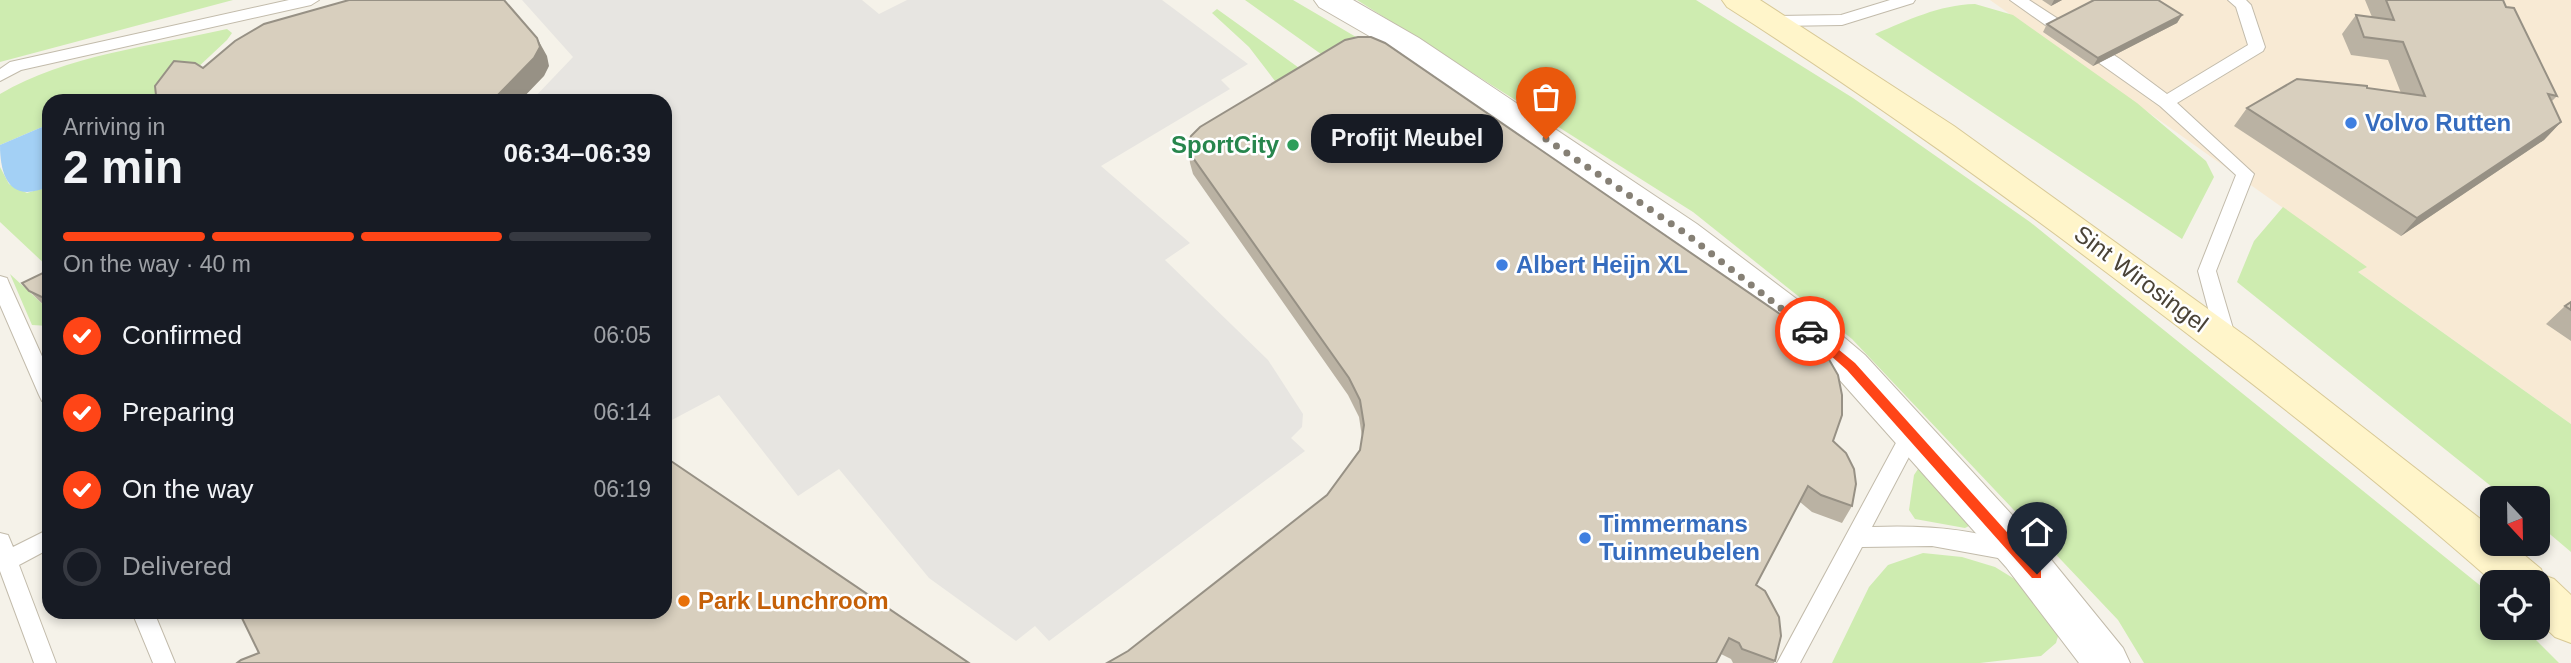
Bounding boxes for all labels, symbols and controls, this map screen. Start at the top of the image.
pin [1516,67,1576,139]
icon: bag [1527,78,1565,116]
place label: Volvo Rutten [2365,109,2511,136]
text: Arriving in [63,114,165,140]
callout: Profijt Meubel [1312,114,1504,164]
marker: Volvo Rutten [2343,115,2359,131]
text: Profijt Meubel [1331,125,1483,151]
place label: SportCity [1171,131,1280,158]
marker: SportCity [1285,137,1301,153]
text: 06:34–06:39 [504,138,651,168]
text: 2 min [63,141,183,193]
street label: Sint Wirosingel [2069,220,2213,338]
text: On the way · 40 m [63,251,251,277]
place label: Albert Heijn XL [1516,251,1688,278]
marker: Albert Heijn XL [1494,257,1510,273]
courier [1775,296,1845,366]
icon: car [1791,312,1829,350]
icon: check [63,317,101,355]
text: Confirmed [122,320,242,350]
text: 06:05 [593,322,651,348]
icon: check [63,394,101,432]
text: Preparing [122,397,235,427]
text: 06:14 [593,399,651,425]
icon: check [63,471,101,509]
text: On the way [122,474,254,504]
text: 06:19 [593,476,651,502]
north arrow [2480,486,2550,556]
map controls [2480,486,2550,640]
pin [2007,502,2067,574]
place label: Timmermans Tuinmeubelen [1599,510,1760,565]
icon: home [2018,513,2056,551]
marker: Timmermans Tuinmeubelen [1577,530,1593,546]
text: Delivered [122,551,232,581]
button: locate [2480,570,2550,640]
place label: Park Lunchroom [698,587,889,614]
marker: Park Lunchroom [676,593,692,609]

